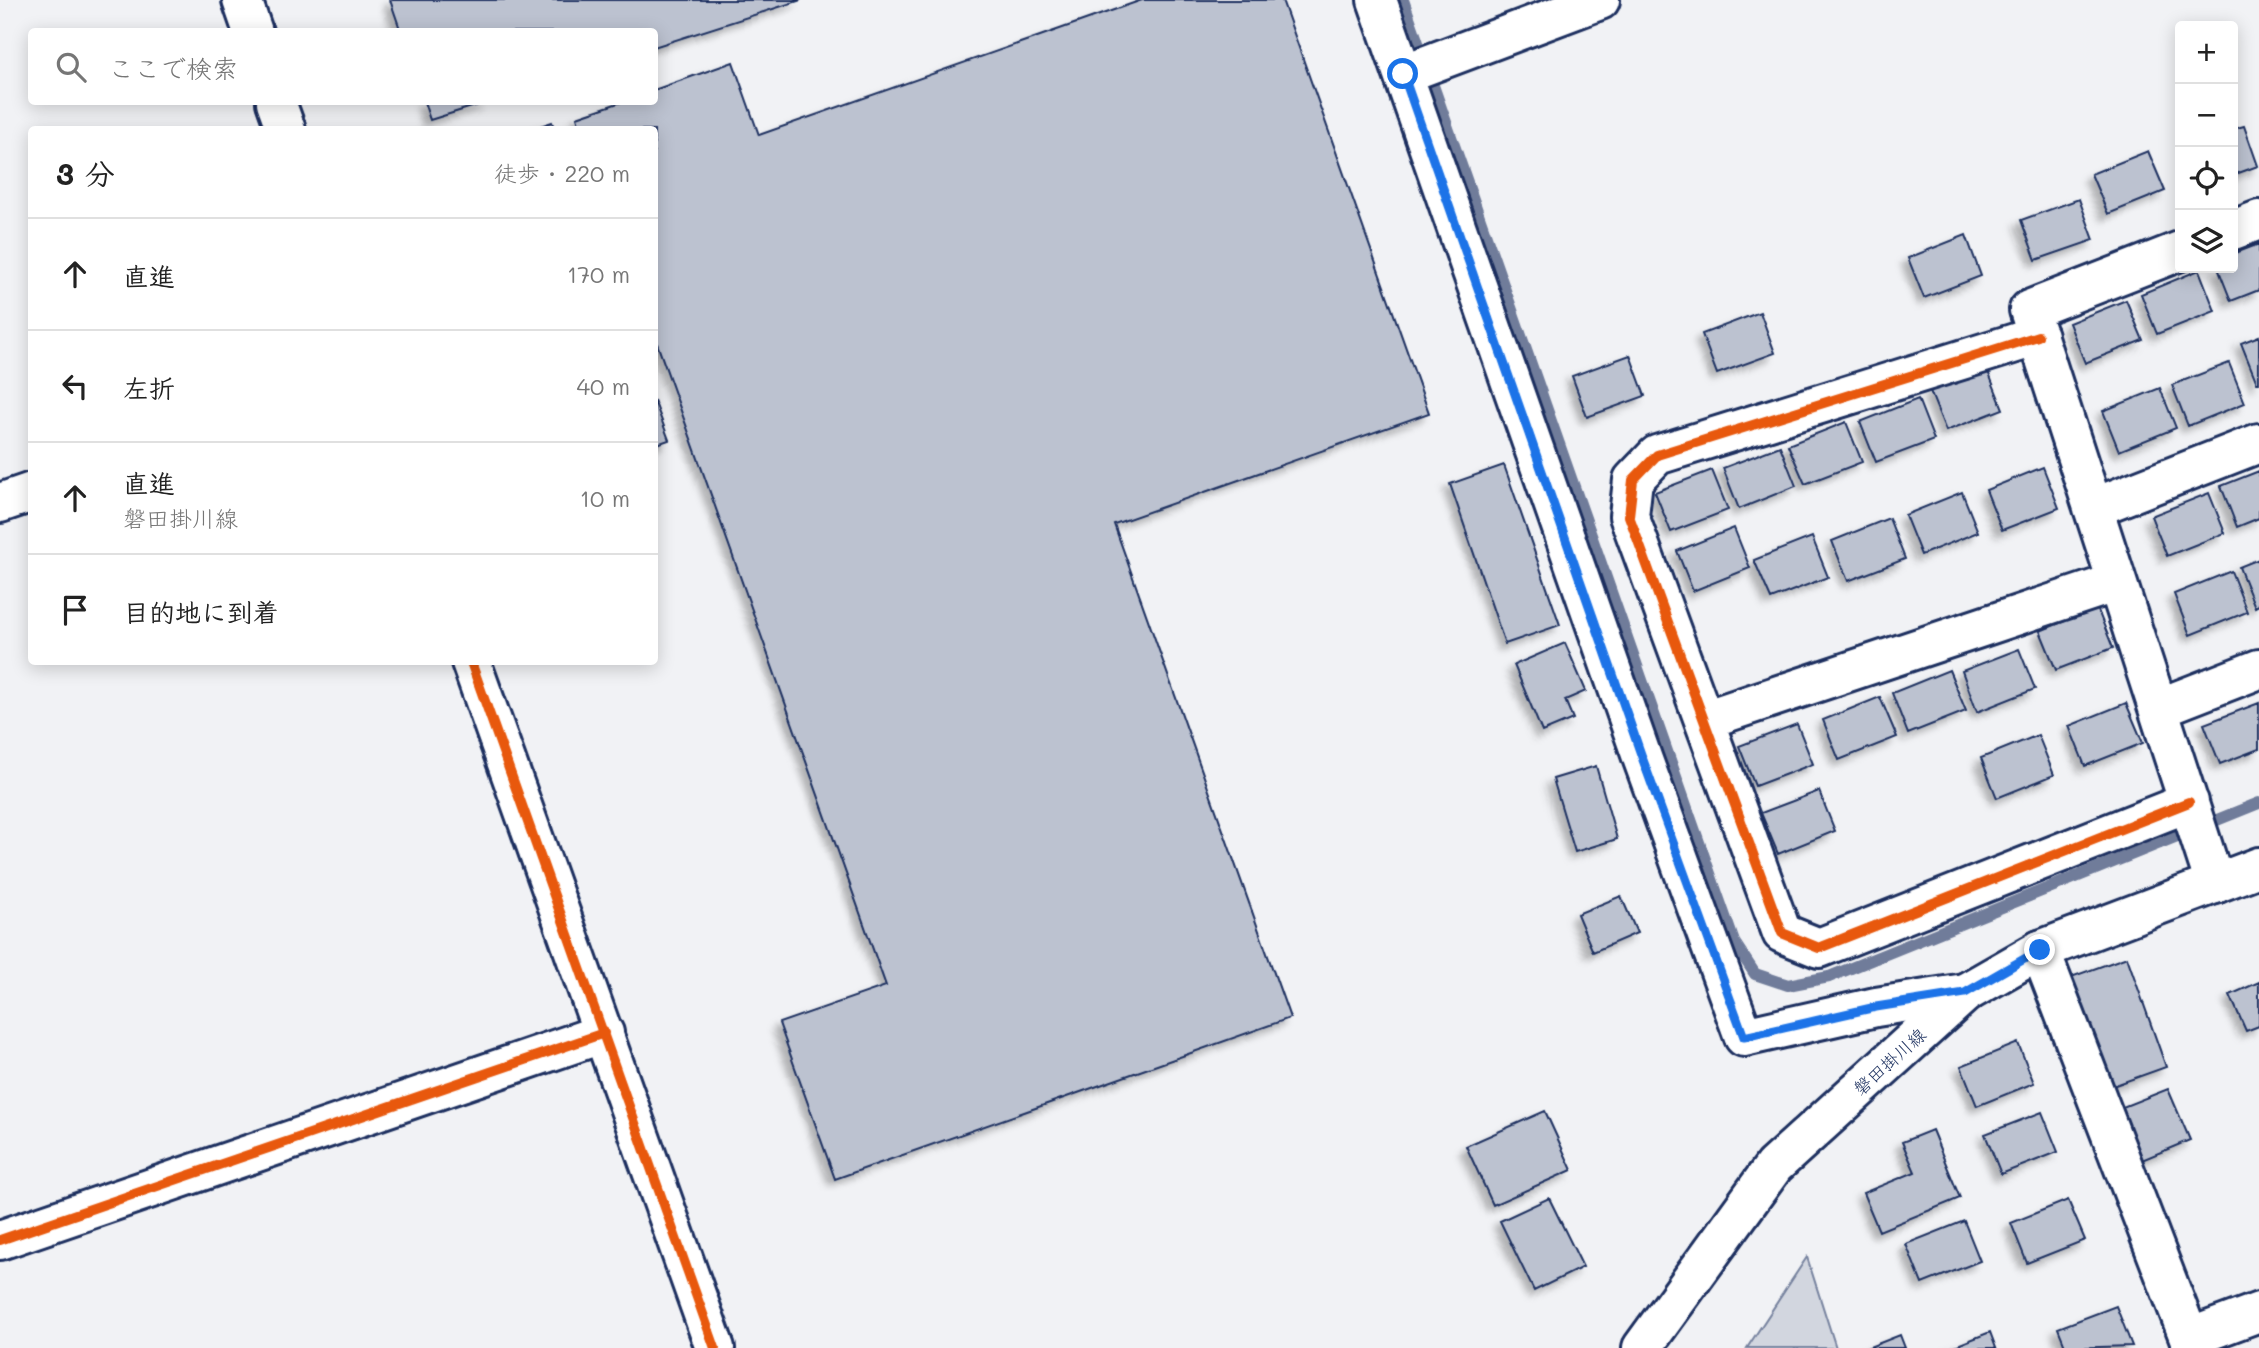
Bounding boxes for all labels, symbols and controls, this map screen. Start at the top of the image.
map controls [2175,21,2238,273]
button: + [2175,21,2238,84]
search box [28,28,658,105]
icon: search [52,48,90,86]
text: ここで検索 [108,51,238,85]
route start [1387,58,1418,89]
button: − [2175,84,2238,147]
button: locate [2175,147,2238,210]
text: 3 分 [56,153,115,193]
text: 徒歩 · 220 m [494,158,630,188]
button: layers [2175,210,2238,273]
icon: ahead [56,255,94,293]
text: 直進 [123,259,175,293]
text: 170 m [567,259,630,289]
icon: left [56,367,94,405]
text: 左折 [123,371,175,405]
text: 40 m [577,371,630,401]
text: 直進 [123,466,175,500]
icon: ahead [56,479,94,517]
text: 10 m [580,483,630,513]
text: 磐田掛川線 [123,503,238,533]
icon: arrive [56,591,94,629]
text: 目的地に到着 [123,595,279,629]
route end [2024,934,2055,965]
street label: 磐田掛川線 [1848,1022,1931,1100]

